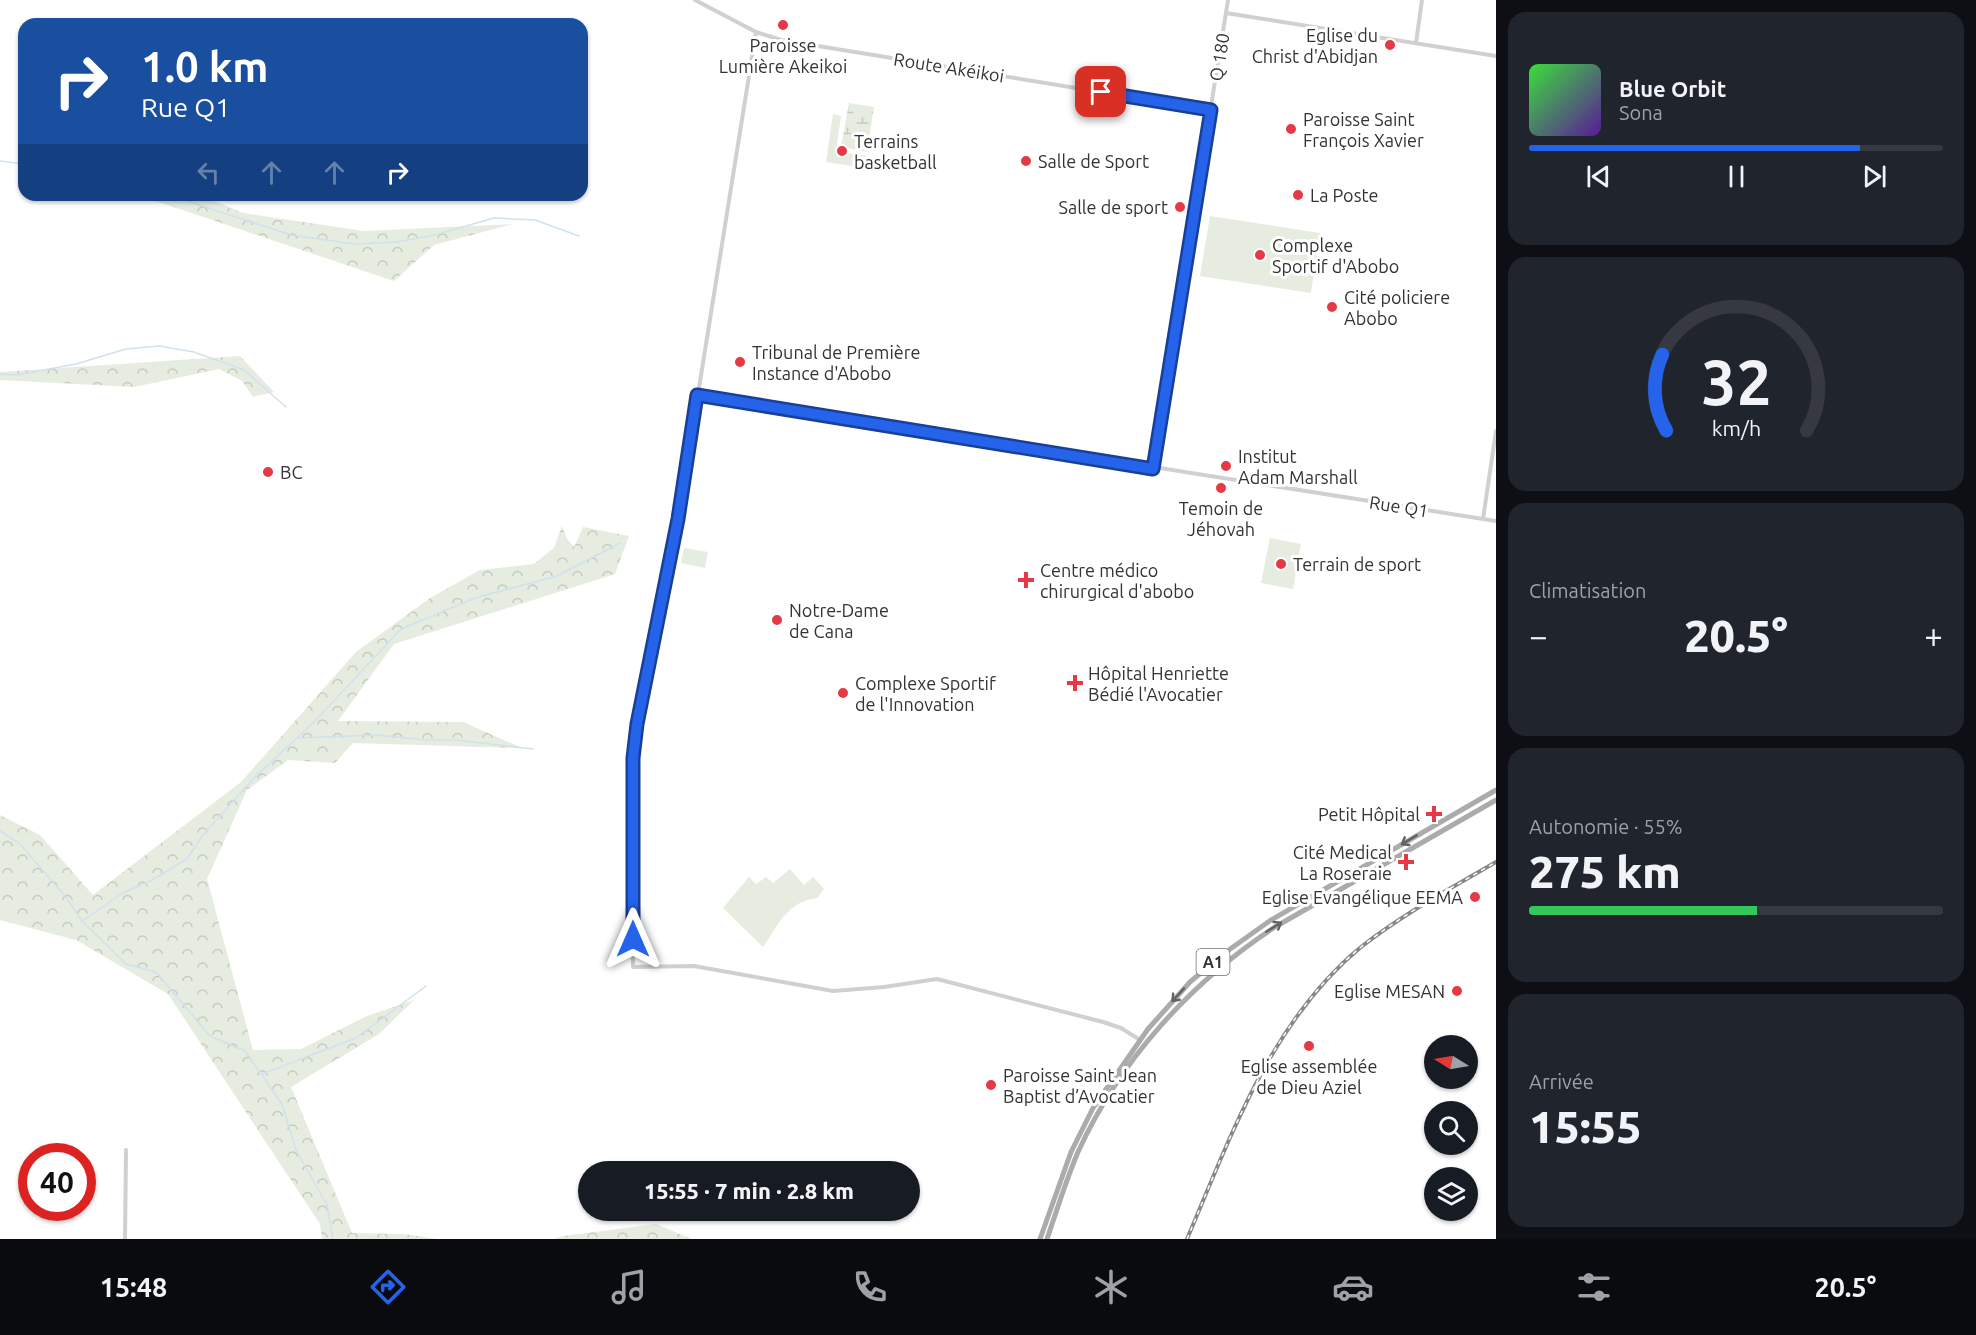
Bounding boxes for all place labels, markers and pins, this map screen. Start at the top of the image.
marker: Paroisse Lumière Akeikoi [776,18,790,32]
place label: Eglise du Christ d'Abidjan [1252,25,1378,66]
place label: Paroisse Lumière Akeikoi [719,35,847,76]
marker: Eglise du Christ d'Abidjan [1383,38,1397,52]
pin [1075,66,1126,117]
place label: Paroisse Saint François Xavier [1303,109,1424,150]
marker: Paroisse Saint François Xavier [1284,122,1298,136]
place label: Terrains basketball [854,131,937,172]
marker: Terrains basketball [835,144,849,158]
place label: Salle de Sport [1038,151,1149,171]
marker: Salle de Sport [1019,154,1033,168]
place label: La Poste [1310,185,1378,205]
marker: La Poste [1291,188,1305,202]
place label: Salle de sport [1058,197,1168,217]
marker: Salle de sport [1173,200,1187,214]
place label: Complexe Sportif d'Abobo [1272,235,1399,276]
marker: Complexe Sportif d'Abobo [1253,248,1267,262]
place label: Cité policiere Abobo [1344,287,1450,328]
marker: Cité policiere Abobo [1325,300,1339,314]
place label: Tribunal de Première Instance d'Abobo [752,342,920,383]
marker: Tribunal de Première Instance d'Abobo [733,355,747,369]
place label: Institut Adam Marshall [1238,446,1358,487]
marker: Institut Adam Marshall [1219,459,1233,473]
place label: BC [280,462,302,482]
marker: BC [261,465,275,479]
marker: Temoin de Jéhovah [1214,481,1228,495]
place label: Temoin de Jéhovah [1179,498,1263,539]
place label: Terrain de sport [1293,554,1421,574]
marker: Terrain de sport [1274,557,1288,571]
place label: Centre médico chirurgical d'abobo [1040,560,1194,601]
marker: Centre médico chirurgical d'abobo [1017,571,1035,589]
place label: Notre-Dame de Cana [789,600,889,641]
marker: Notre-Dame de Cana [770,613,784,627]
place label: Hôpital Henriette Bédié l'Avocatier [1088,663,1229,704]
place label: Complexe Sportif de l'Innovation [855,673,996,714]
marker: Hôpital Henriette Bédié l'Avocatier [1066,674,1084,692]
marker: Complexe Sportif de l'Innovation [836,686,850,700]
place label: Petit Hôpital [1318,804,1420,824]
marker: Petit Hôpital [1425,805,1443,823]
place label: Cité Medical La Roseraie [1293,842,1392,883]
marker: Cité Medical La Roseraie [1397,853,1415,871]
place label: Eglise Evangélique EEMA [1262,887,1463,907]
marker: Eglise Evangélique EEMA [1468,890,1482,904]
place label: Eglise MESAN [1334,981,1445,1001]
marker: Eglise MESAN [1450,984,1464,998]
marker: Eglise assemblée de Dieu Aziel [1302,1039,1316,1053]
place label: Eglise assemblée de Dieu Aziel [1241,1056,1377,1097]
place label: Paroisse Saint Jean Baptist d’Avocatier [1003,1065,1157,1106]
marker: Paroisse Saint Jean Baptist d’Avocatier [984,1078,998,1092]

